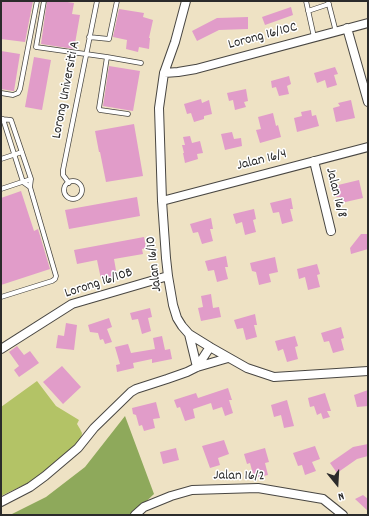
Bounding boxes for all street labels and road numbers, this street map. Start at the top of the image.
street label: Lorong 16/10C [227,20,299,54]
street label: Lorong Universiti A [49,40,85,140]
street label: Jalan 16/4 [235,147,289,175]
street label: Jalan 16/8 [321,166,349,220]
street label: Jalan 16/10 [143,235,167,293]
street label: Lorong 16/10B [63,265,135,303]
street label: Jalan 16/2 [213,468,265,486]

